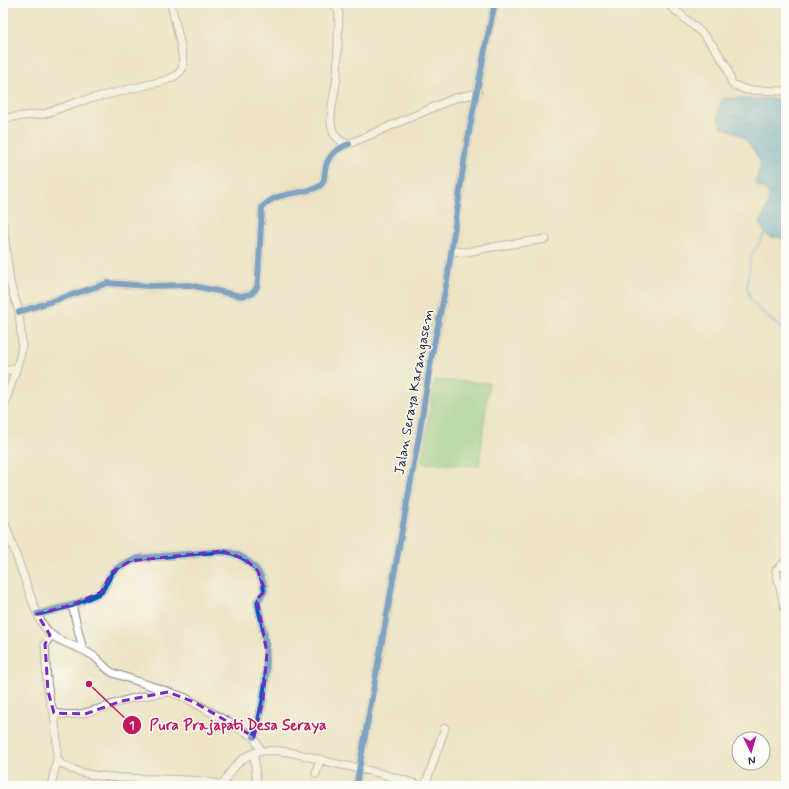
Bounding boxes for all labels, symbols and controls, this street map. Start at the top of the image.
street label: Jalan Seraya Karangasem [391,308,437,476]
callout: Pura Prajapati Desa Seraya [122,711,333,738]
text: Pura Prajapati Desa Seraya [150,716,326,736]
text: 1 [129,718,135,734]
north arrow [731,731,771,771]
text: N [748,753,756,767]

